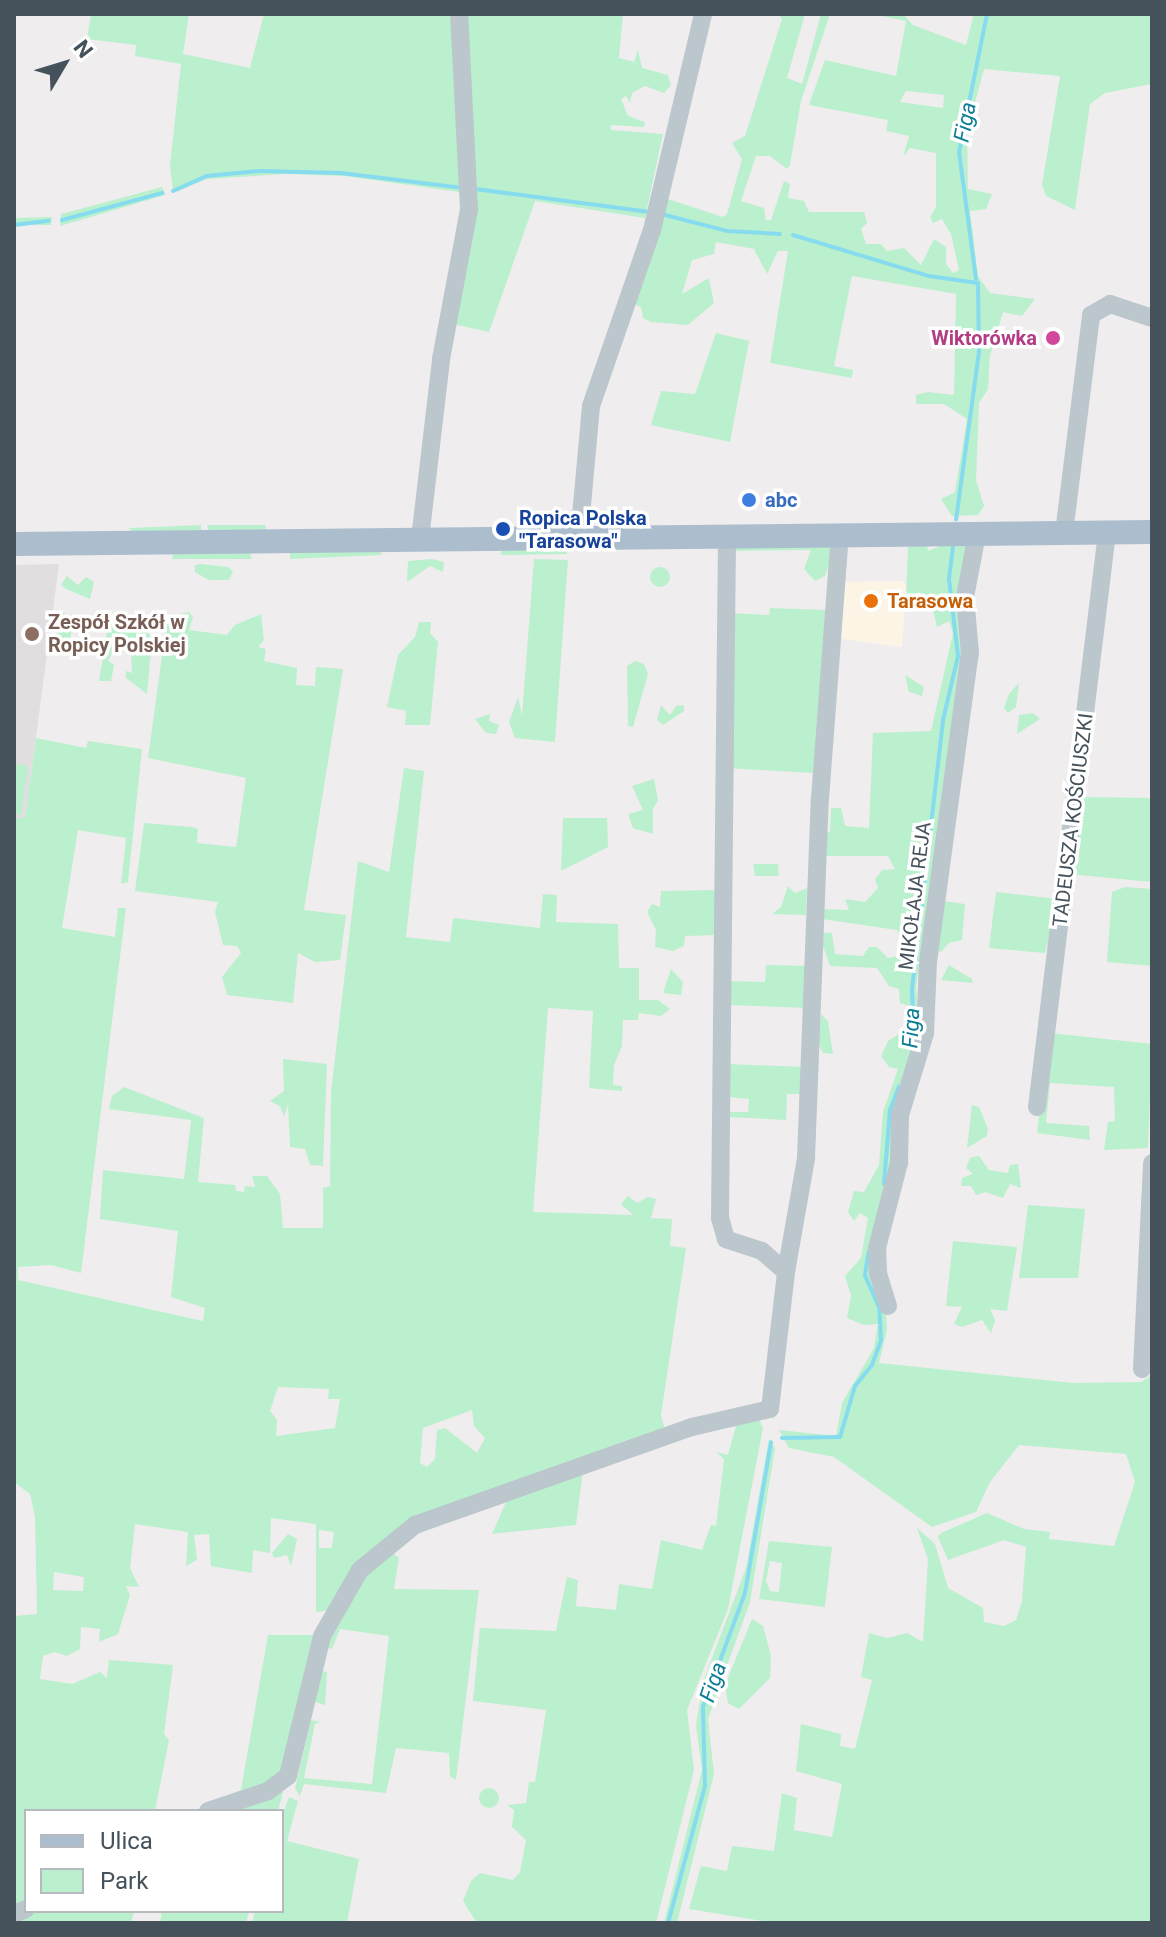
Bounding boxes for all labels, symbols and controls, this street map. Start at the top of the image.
north arrow [24,24,104,104]
text: N [69,35,98,63]
water label: Figa [948,100,982,144]
place label: Wiktorówka [931,326,1037,350]
marker: Wiktorówka [1044,329,1062,347]
place label: abc [765,488,797,512]
marker: abc [740,491,758,509]
place label: Ropica Polska "Tarasowa" [519,506,647,553]
marker: Ropica Polska "Tarasowa" [494,520,512,538]
place label: Tarasowa [887,589,973,613]
marker: Tarasowa [862,592,880,610]
place label: Zespół Szkół w Ropicy Polskiej [48,610,186,657]
marker: Zespół Szkół w Ropicy Polskiej [23,625,41,643]
street label: TADEUSZA KOŚCIUSZKI [1048,712,1098,928]
street label: MIKOŁAJA REJA [894,821,936,971]
water label: Figa [897,1007,925,1049]
water label: Figa [694,1659,732,1705]
legend [24,1809,284,1913]
text: Ulica [100,1827,153,1855]
text: Park [100,1867,148,1895]

